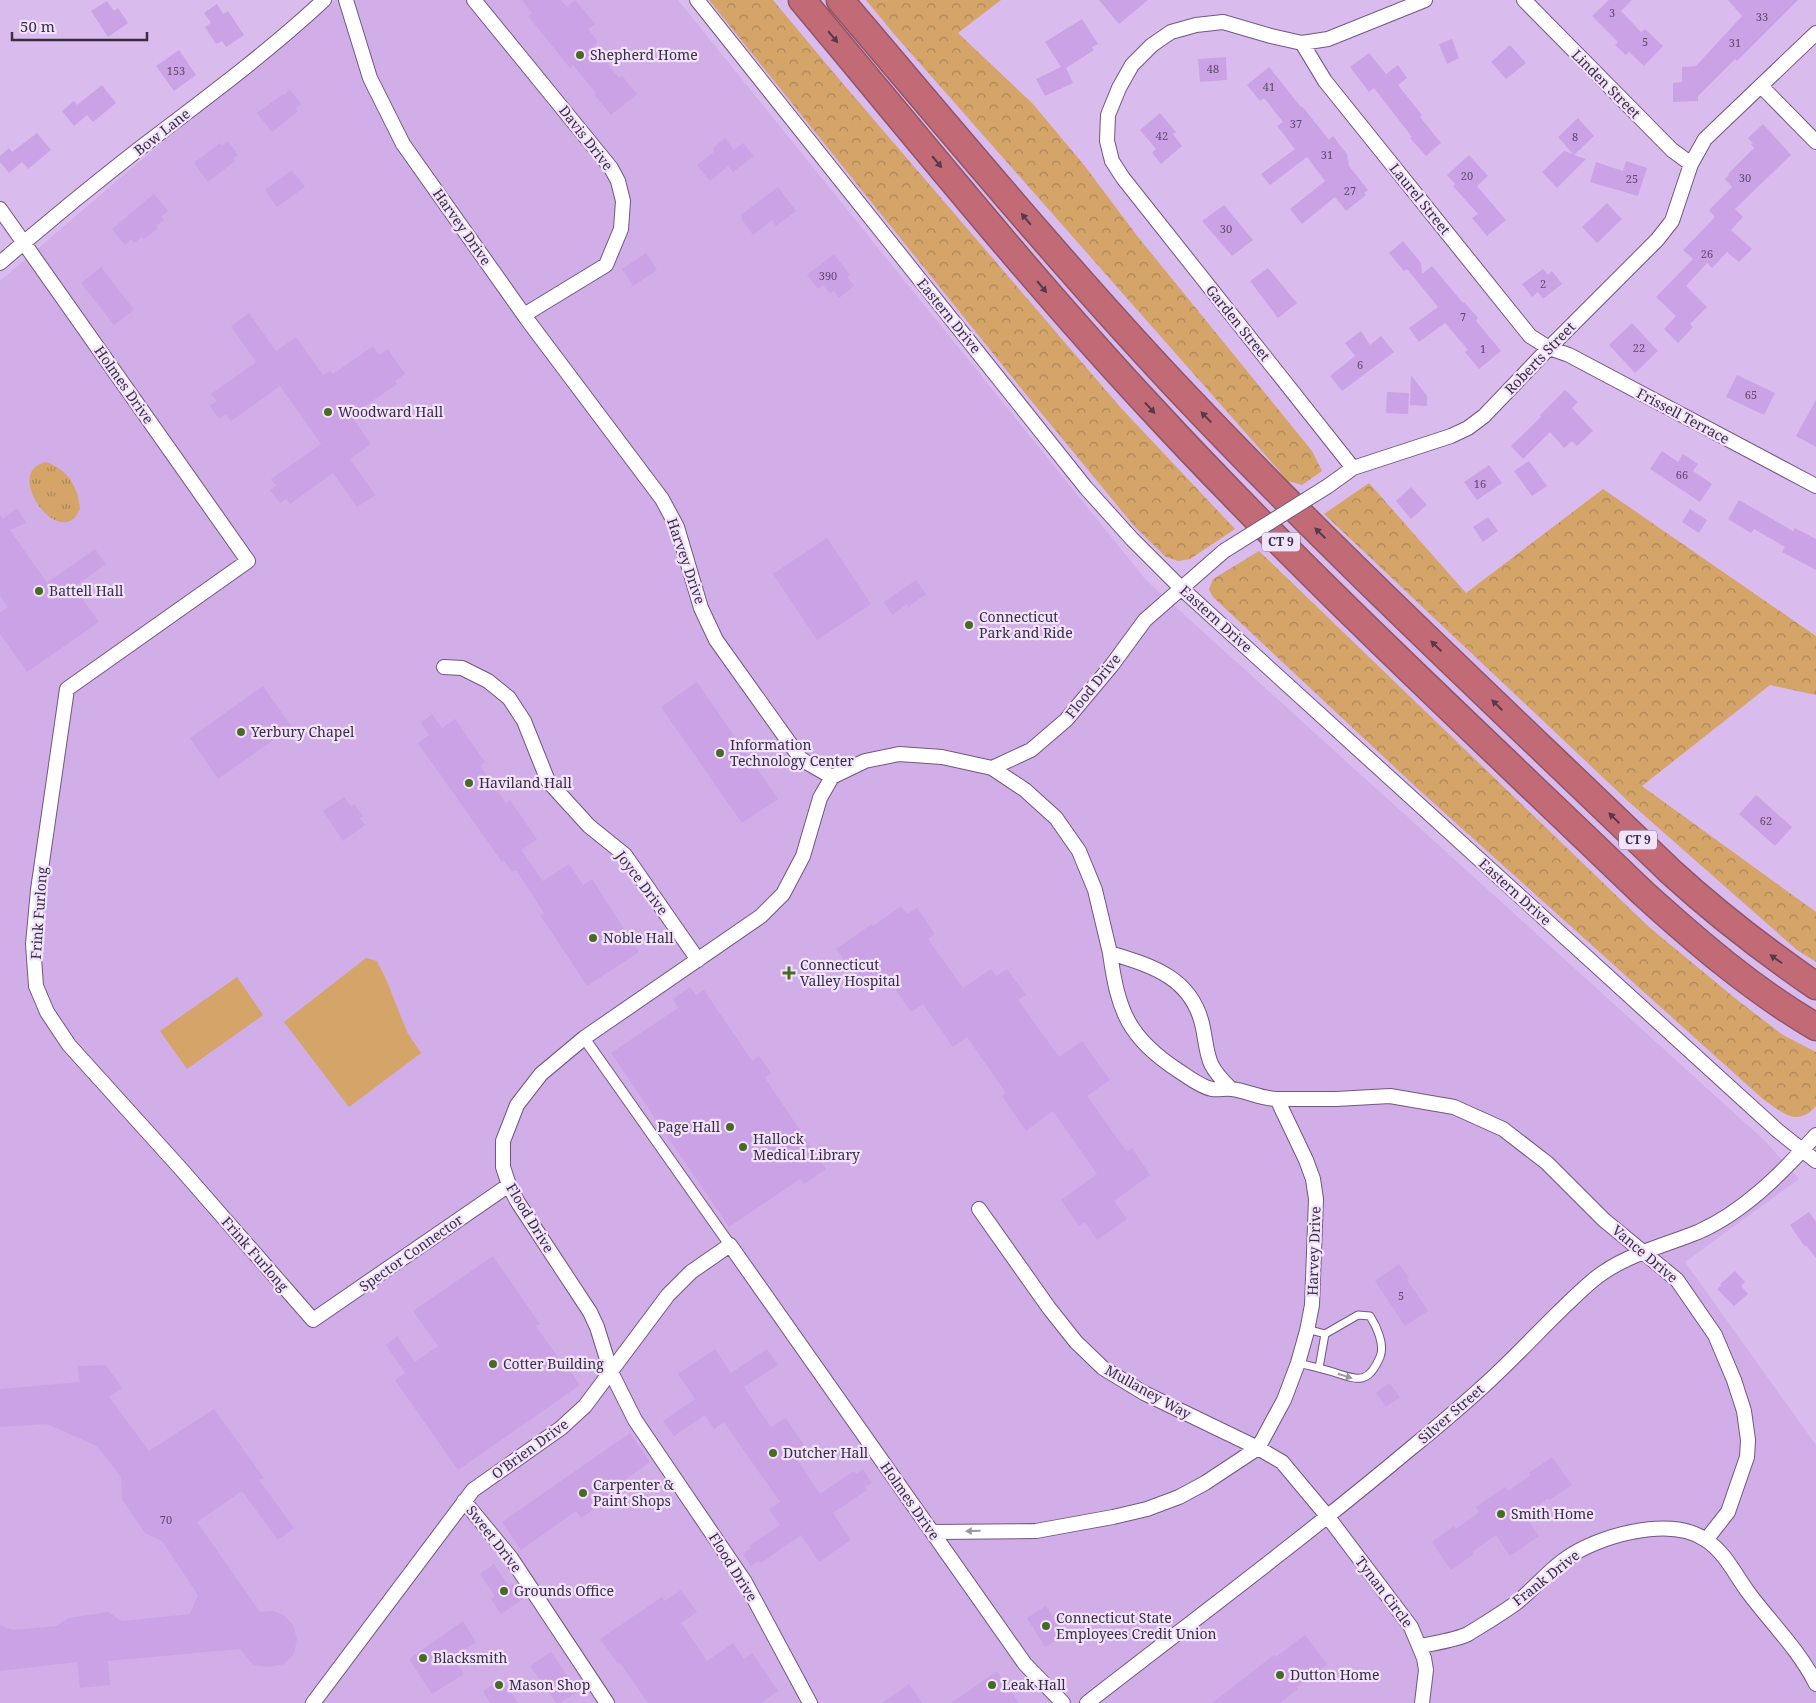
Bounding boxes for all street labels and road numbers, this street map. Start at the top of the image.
street label: Linden Street [1568,45,1645,122]
street label: Davis Drive [555,101,618,174]
street label: Bow Lane [130,104,194,159]
street label: Laurel Street [1386,159,1455,238]
street label: Harvey Drive [429,185,496,269]
street label: Eastern Drive [913,274,986,357]
street label: Garden Street [1202,281,1275,365]
street label: Roberts Street [1500,317,1579,398]
street label: Holmes Drive [91,342,158,427]
street label: Frissell Terrace [1634,383,1733,448]
street label: Harvey Drive [663,515,710,606]
road number: CT 9 [1262,532,1300,552]
street label: Eastern Drive [1176,581,1257,656]
street label: Flood Drive [1061,649,1124,722]
road number: CT 9 [1619,830,1657,850]
street label: Joyce Drive [611,846,673,919]
street label: Eastern Drive [1475,854,1556,929]
street label: Frink Furlong [26,865,51,960]
street label: Flood Drive [502,1179,559,1256]
street label: Harvey Drive [1302,1206,1325,1296]
street label: Spector Connector [355,1209,467,1296]
street label: Frink Furlong [218,1212,293,1295]
street label: Vance Drive [1608,1221,1682,1287]
street label: Mullaney Way [1102,1360,1195,1423]
street label: Silver Street [1414,1380,1488,1447]
street label: O'Brien Drive [487,1414,572,1483]
street label: Holmes Drive [877,1458,944,1543]
street label: Sweet Drive [462,1501,526,1576]
street label: Flood Drive [705,1529,762,1605]
street label: Frank Drive [1508,1545,1583,1610]
street label: Tynan Circle [1351,1552,1417,1631]

